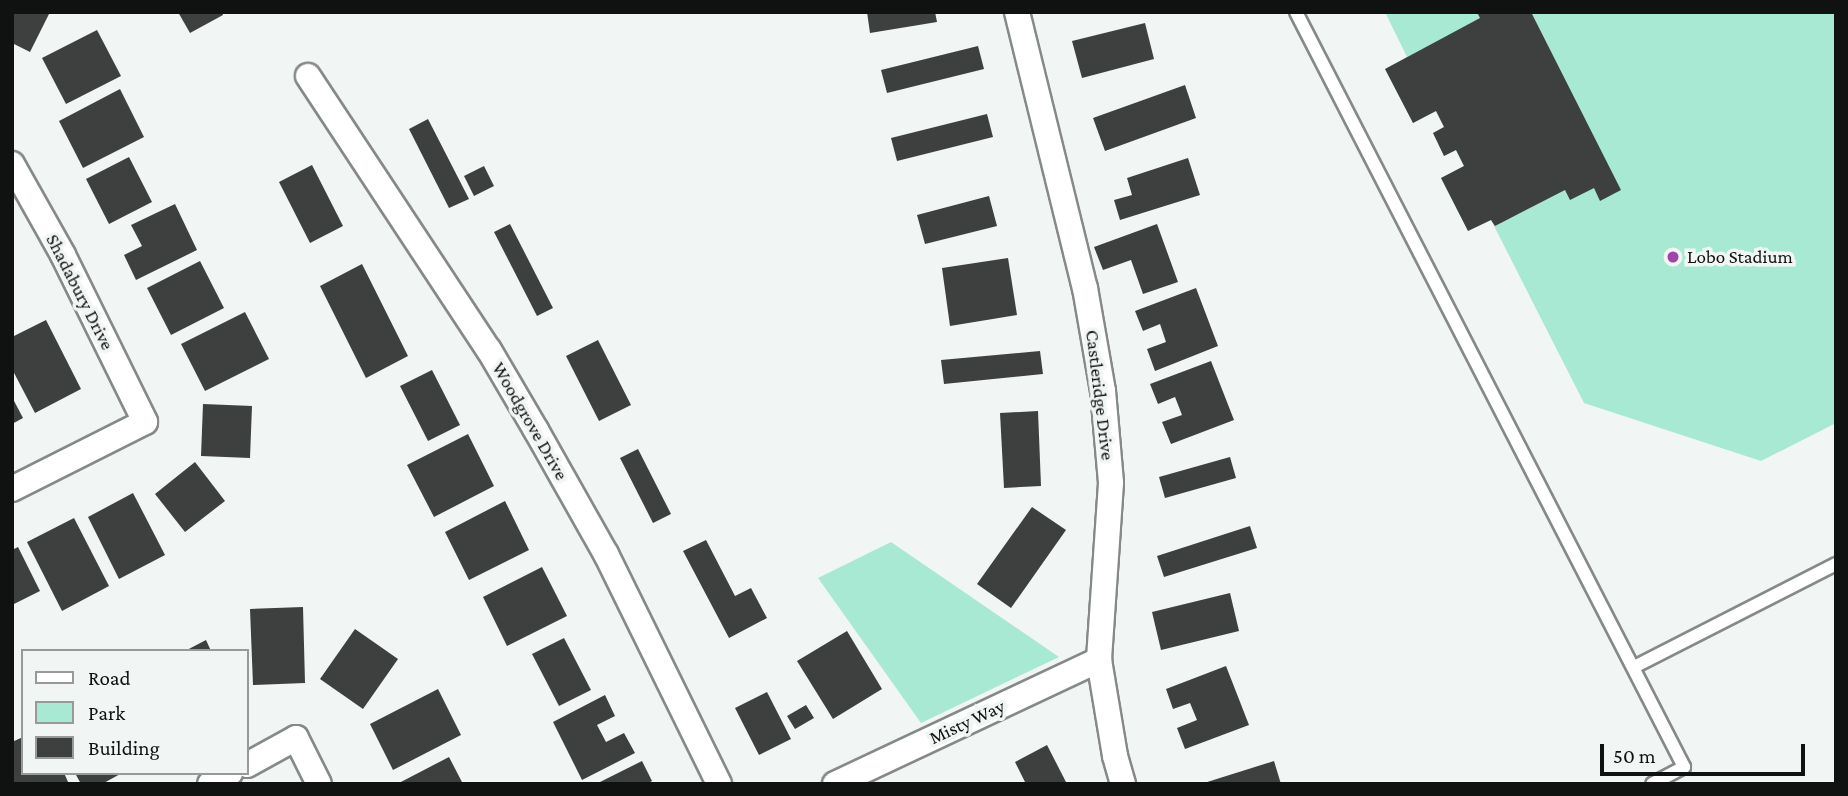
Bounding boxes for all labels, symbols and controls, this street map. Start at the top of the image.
street label: Shadabury Drive [41,230,119,354]
place label: Lobo Stadium [1687,246,1793,268]
marker: Lobo Stadium [1665,249,1681,265]
street label: Castleridge Drive [1081,329,1119,461]
street label: Woodgrove Drive [487,358,573,484]
legend [21,649,248,775]
text: Road [88,666,131,690]
street label: Misty Way [926,695,1008,749]
text: Park [88,701,125,725]
scale bar [1603,730,1808,774]
text: Building [88,736,160,760]
text: 50 m [1613,744,1656,768]

